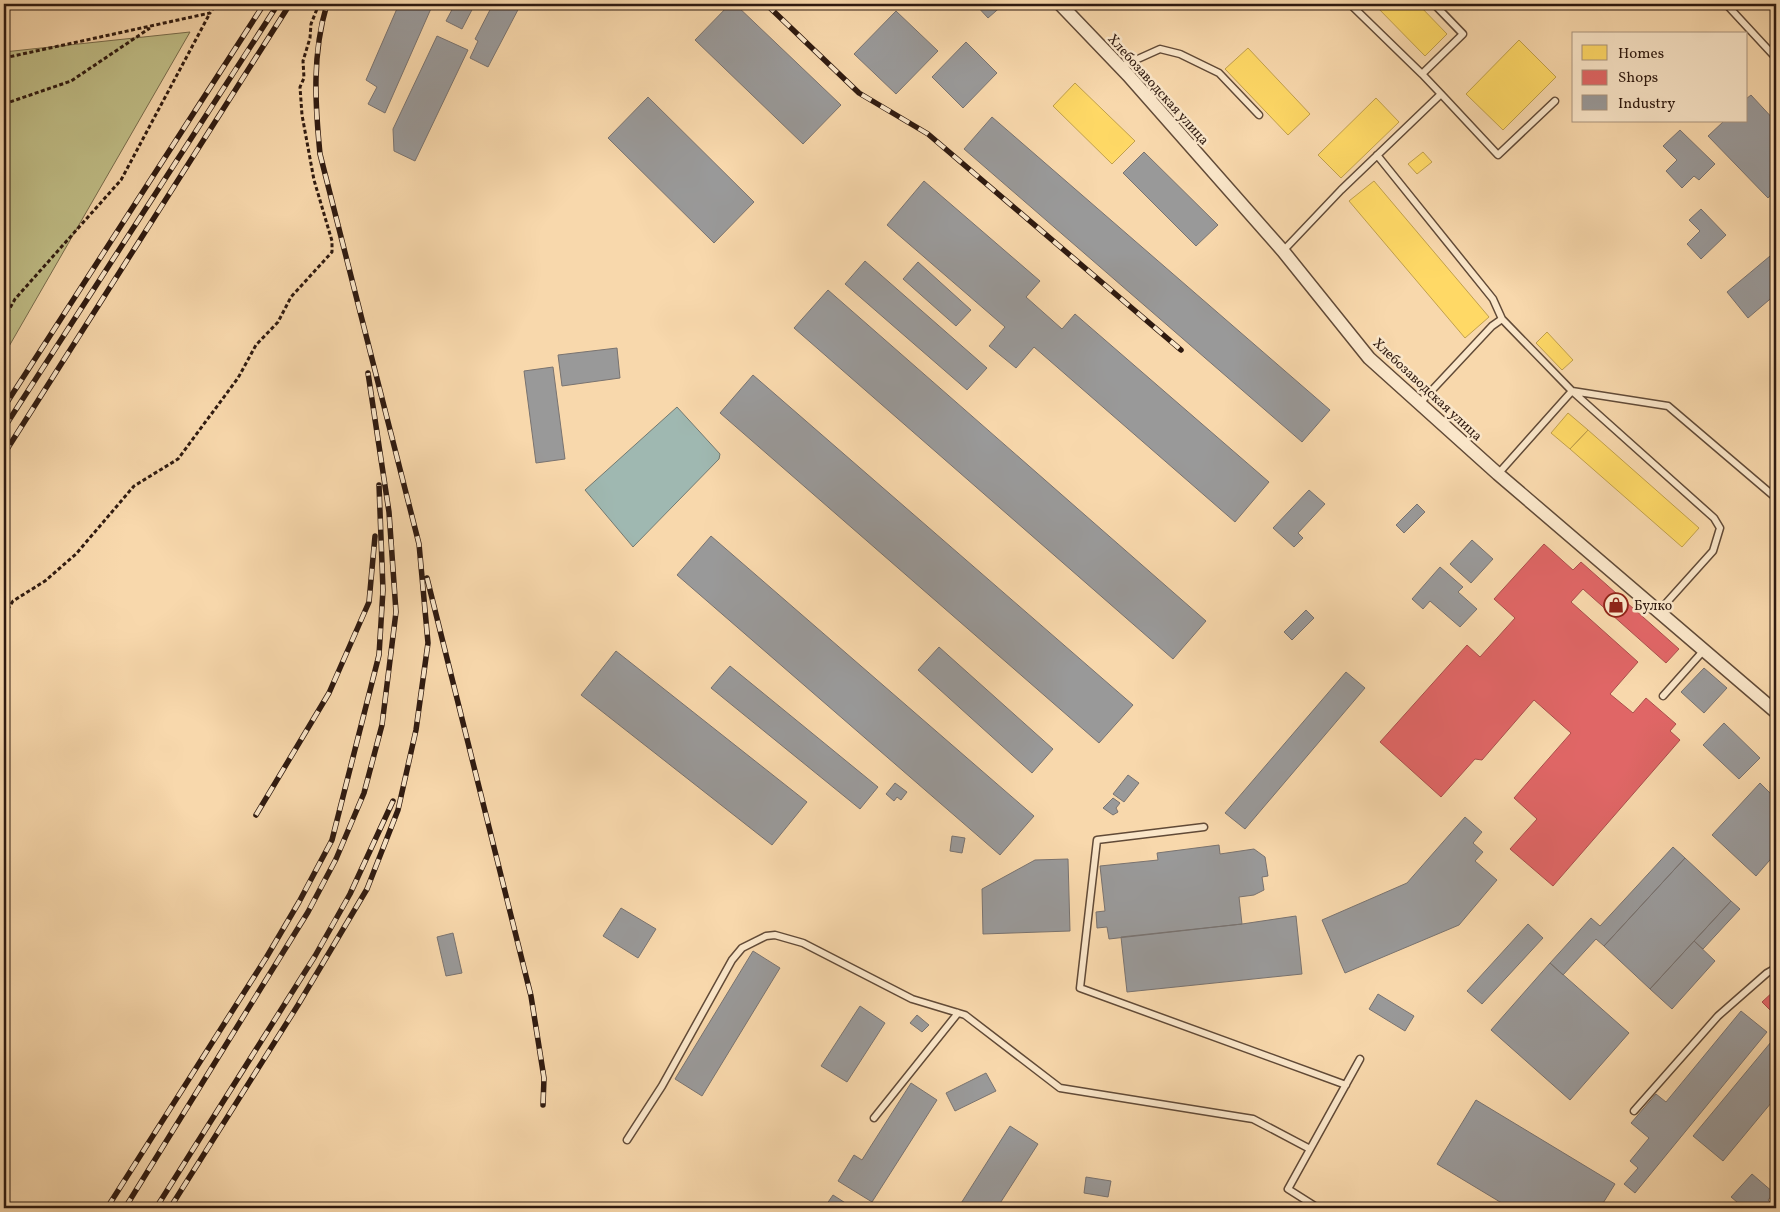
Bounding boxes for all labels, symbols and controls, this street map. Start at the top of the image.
street label: Хлебозаводская улица [1103,30,1213,150]
legend [1572,32,1748,122]
text: Homes [1618,44,1664,65]
text: Shops [1618,68,1658,89]
text: Industry [1618,94,1675,115]
street label: Хлебозаводская улица [1368,334,1486,446]
shop icon: Булко [1603,592,1629,618]
place label: Булко [1634,597,1672,616]

